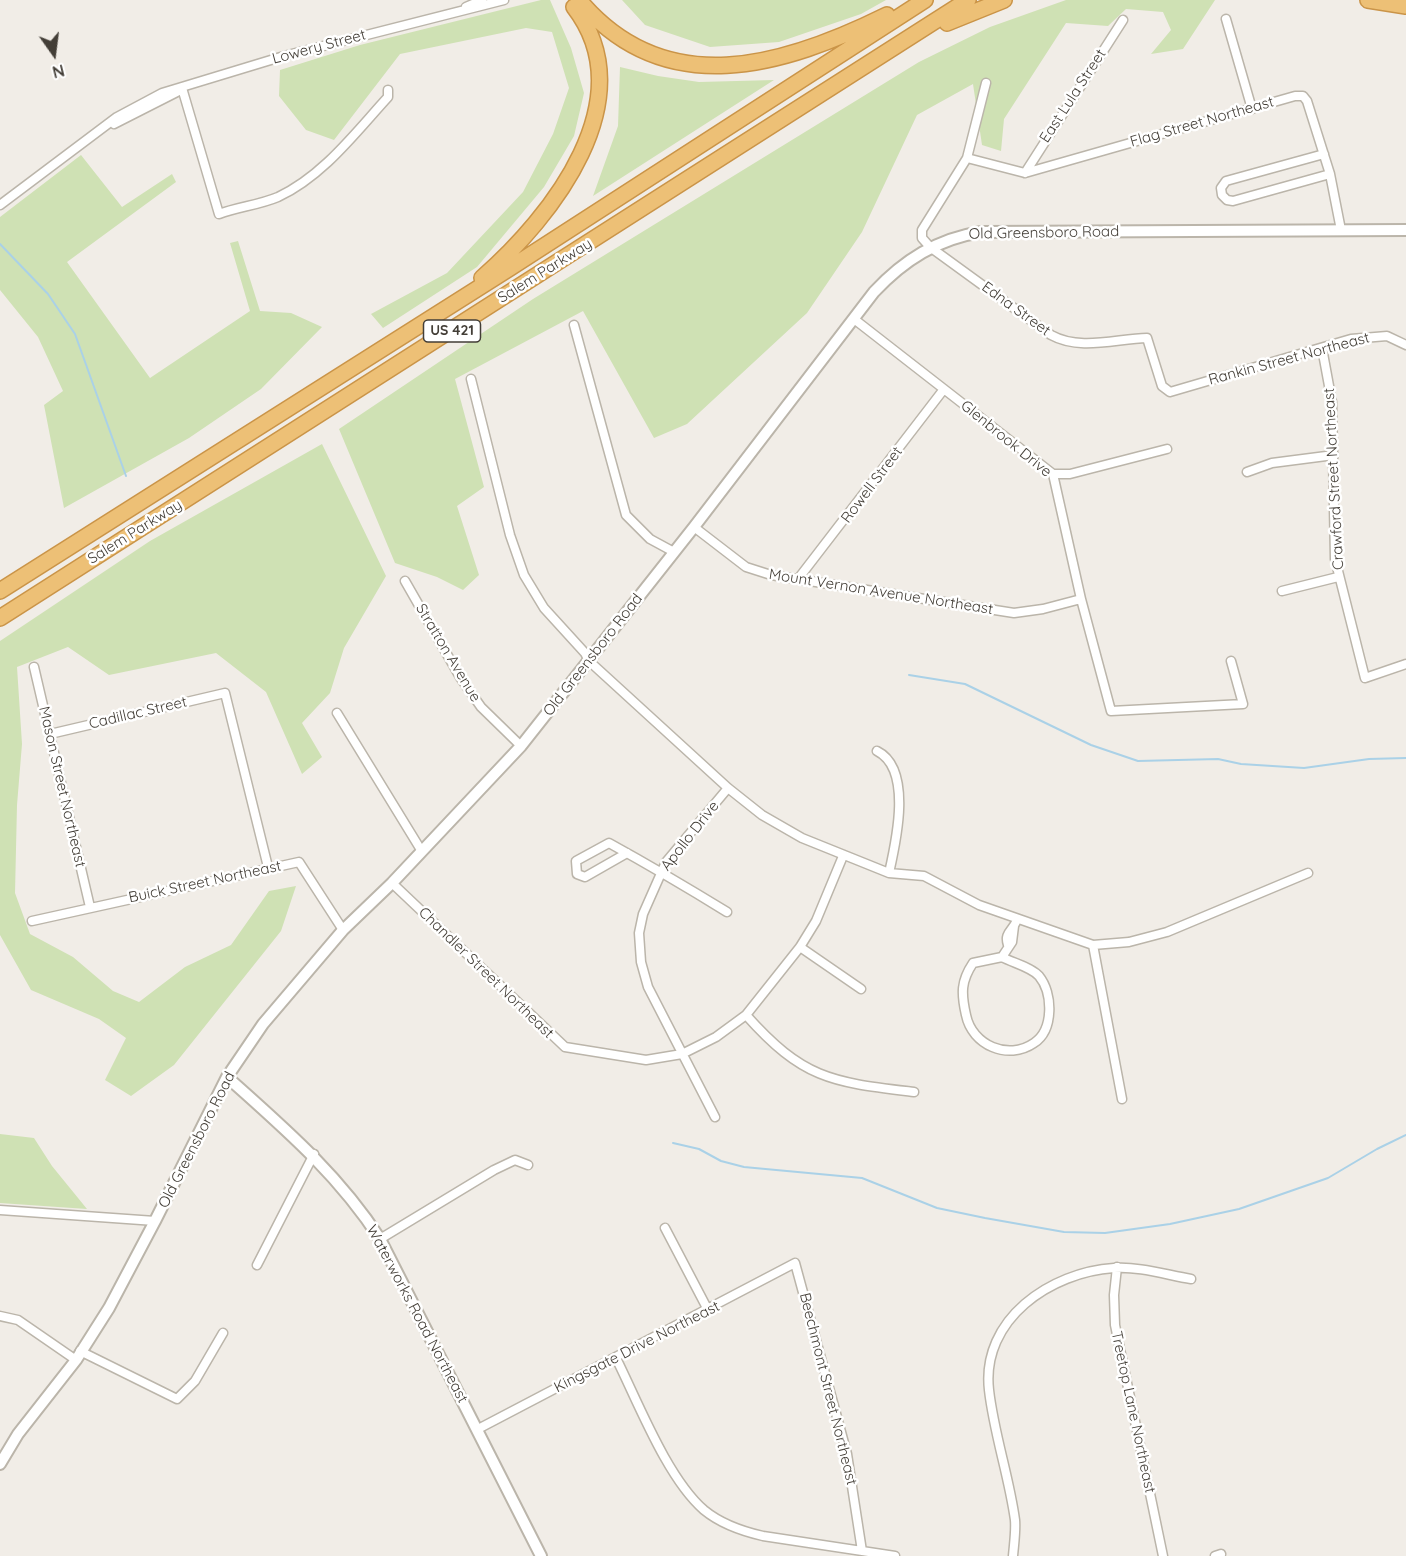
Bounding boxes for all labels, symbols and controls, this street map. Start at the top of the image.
north arrow [24,24,84,84]
street label: Lowery Street [270,26,368,68]
street label: East Lula Street [1036,46,1110,146]
text: N [50,60,66,83]
street label: Flag Street Northeast [1128,93,1276,151]
street label: Old Greensboro Road [969,223,1119,243]
street label: Salem Parkway [495,235,595,307]
street label: Edna Street [978,278,1054,340]
road number: US 421 [424,320,480,342]
street label: Rankin Street Northeast [1206,329,1372,389]
street label: Crawford Street Northeast [1320,387,1348,571]
street label: Glenbrook Drive [957,397,1055,481]
street label: Rowell Street [837,443,907,527]
street label: Salem Parkway [85,496,185,568]
street label: Mount Vernon Avenue Northeast [768,565,994,619]
street label: Old Greensboro Road [540,590,646,720]
street label: Stratton Avenue [412,601,484,705]
street label: Cadillac Street [87,693,189,733]
street label: Mason Street Northeast [35,705,89,869]
street label: Apollo Drive [657,797,723,875]
street label: Buick Street Northeast [127,857,283,907]
street label: Chandler Street Northeast [415,904,557,1042]
street label: Old Greensboro Road [155,1069,239,1211]
street label: Waterworks Road Northeast [362,1222,472,1406]
street label: Beechmont Street Northeast [795,1291,861,1487]
street label: Kingsgate Drive Northeast [551,1297,723,1397]
street label: Treetop Lane Northeast [1107,1329,1159,1495]

